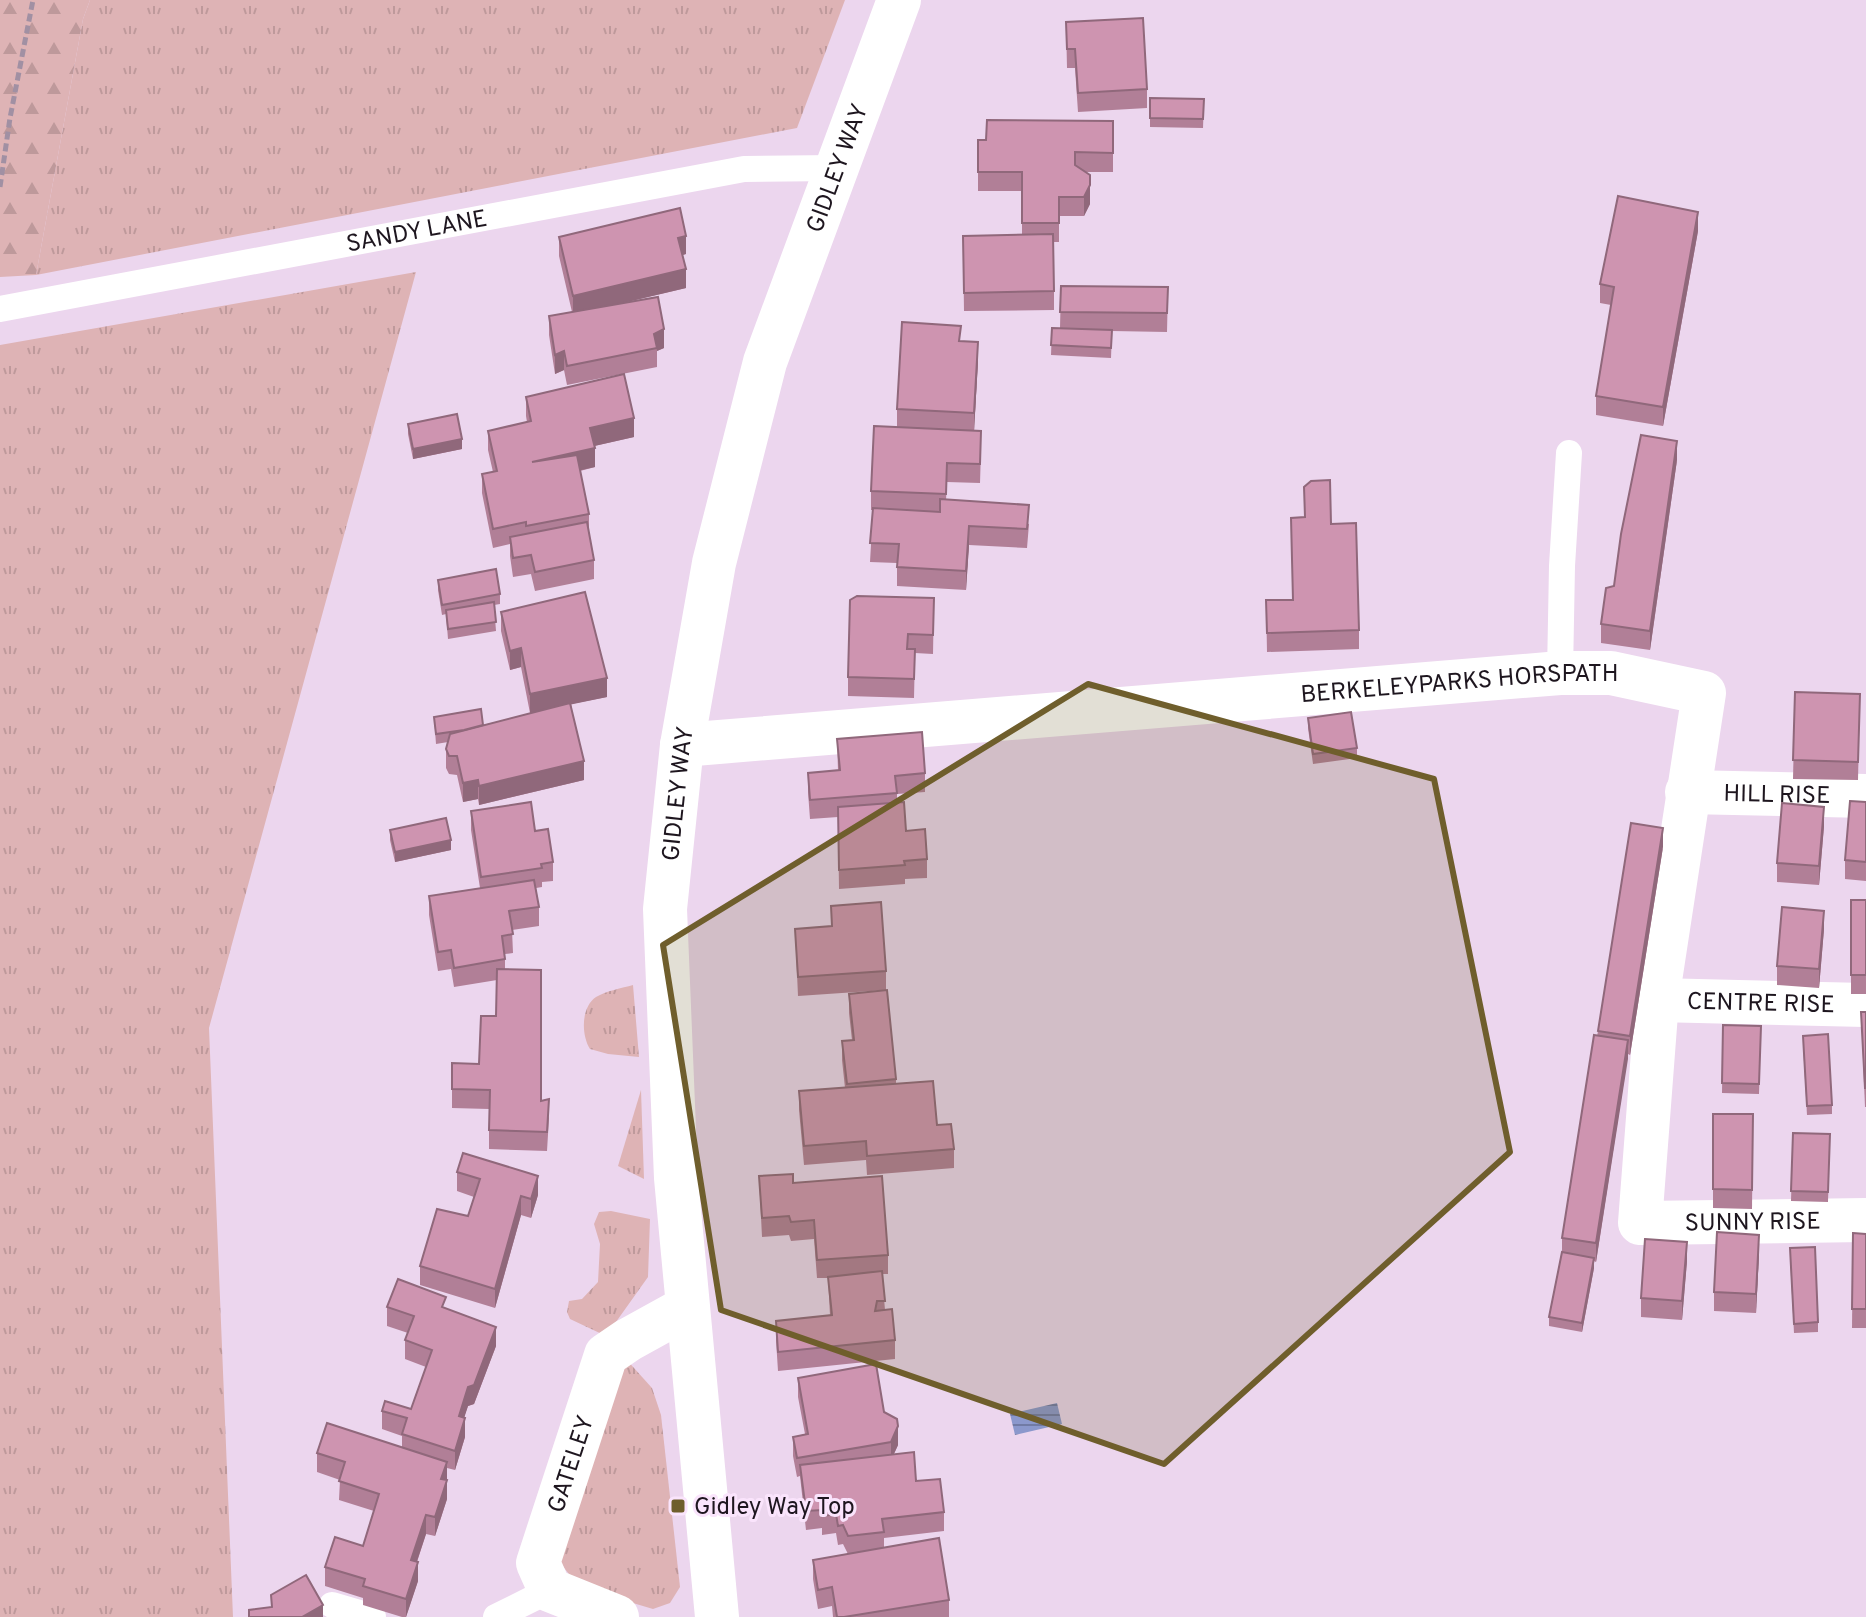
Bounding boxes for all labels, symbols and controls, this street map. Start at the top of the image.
street label: GIDLEY WAY [801,100,876,237]
street label: SANDY LANE [344,205,490,260]
street label: BERKELEYPARKS HORSPATH [1299,660,1618,711]
street label: GIDLEY WAY [657,724,702,863]
street label: HILL RISE [1723,780,1831,812]
street label: CENTRE RISE [1687,988,1835,1021]
street label: SUNNY RISE [1685,1208,1821,1239]
street label: GATELEY [542,1412,602,1517]
place label: Gidley Way Top [694,1493,855,1523]
marker: Gidley Way Top [669,1497,687,1515]

